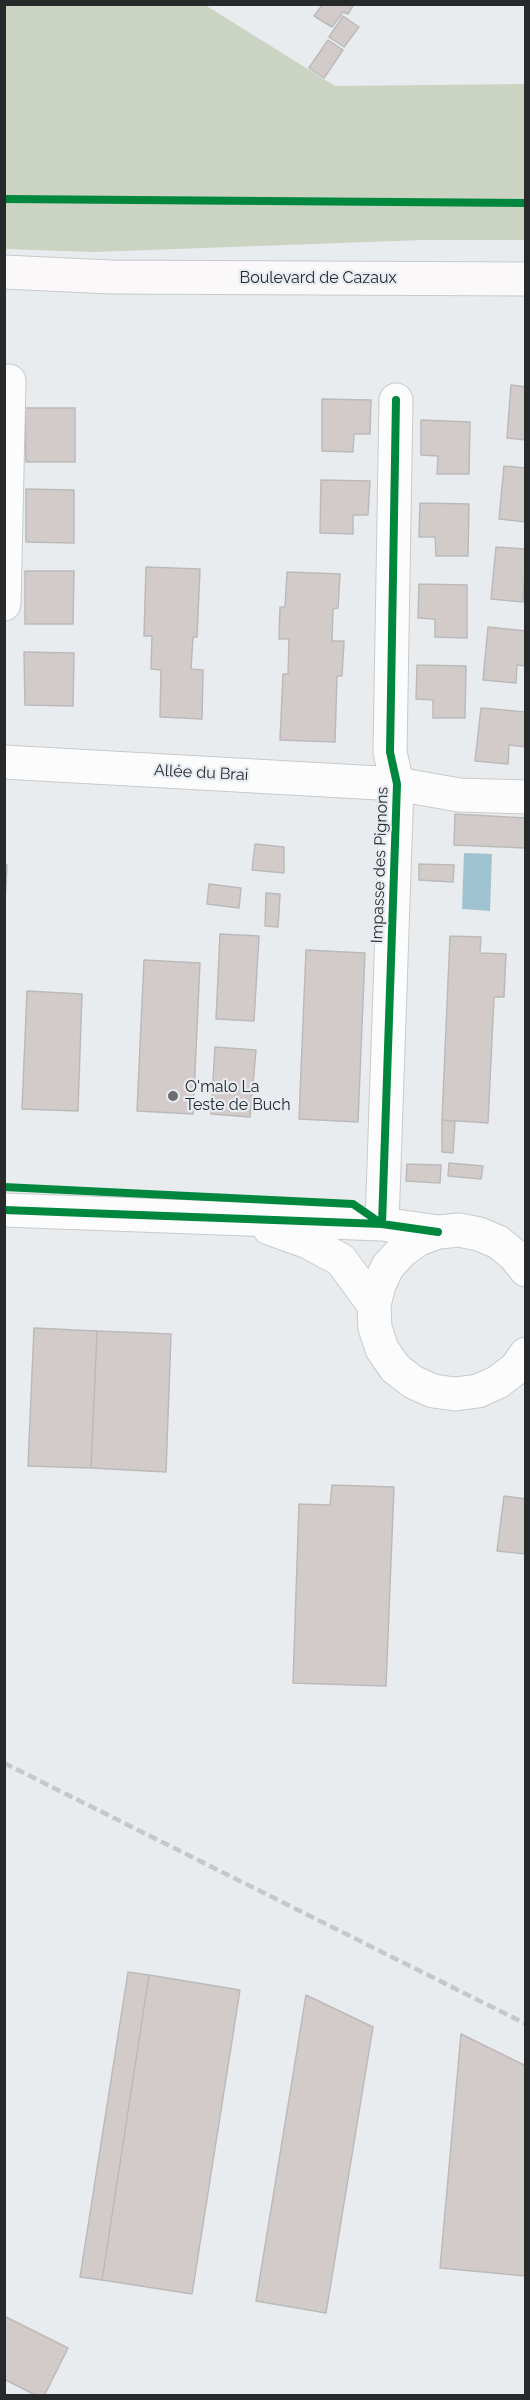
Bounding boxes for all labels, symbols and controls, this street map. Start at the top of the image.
street label: Boulevard de Cazaux [240,268,396,288]
street label: Allée du Brai [153,761,249,785]
street label: Impasse des Pignons [368,786,392,944]
place label: O'malo La Teste de Buch [185,1077,290,1115]
marker: O'malo La Teste de Buch [166,1089,180,1103]

